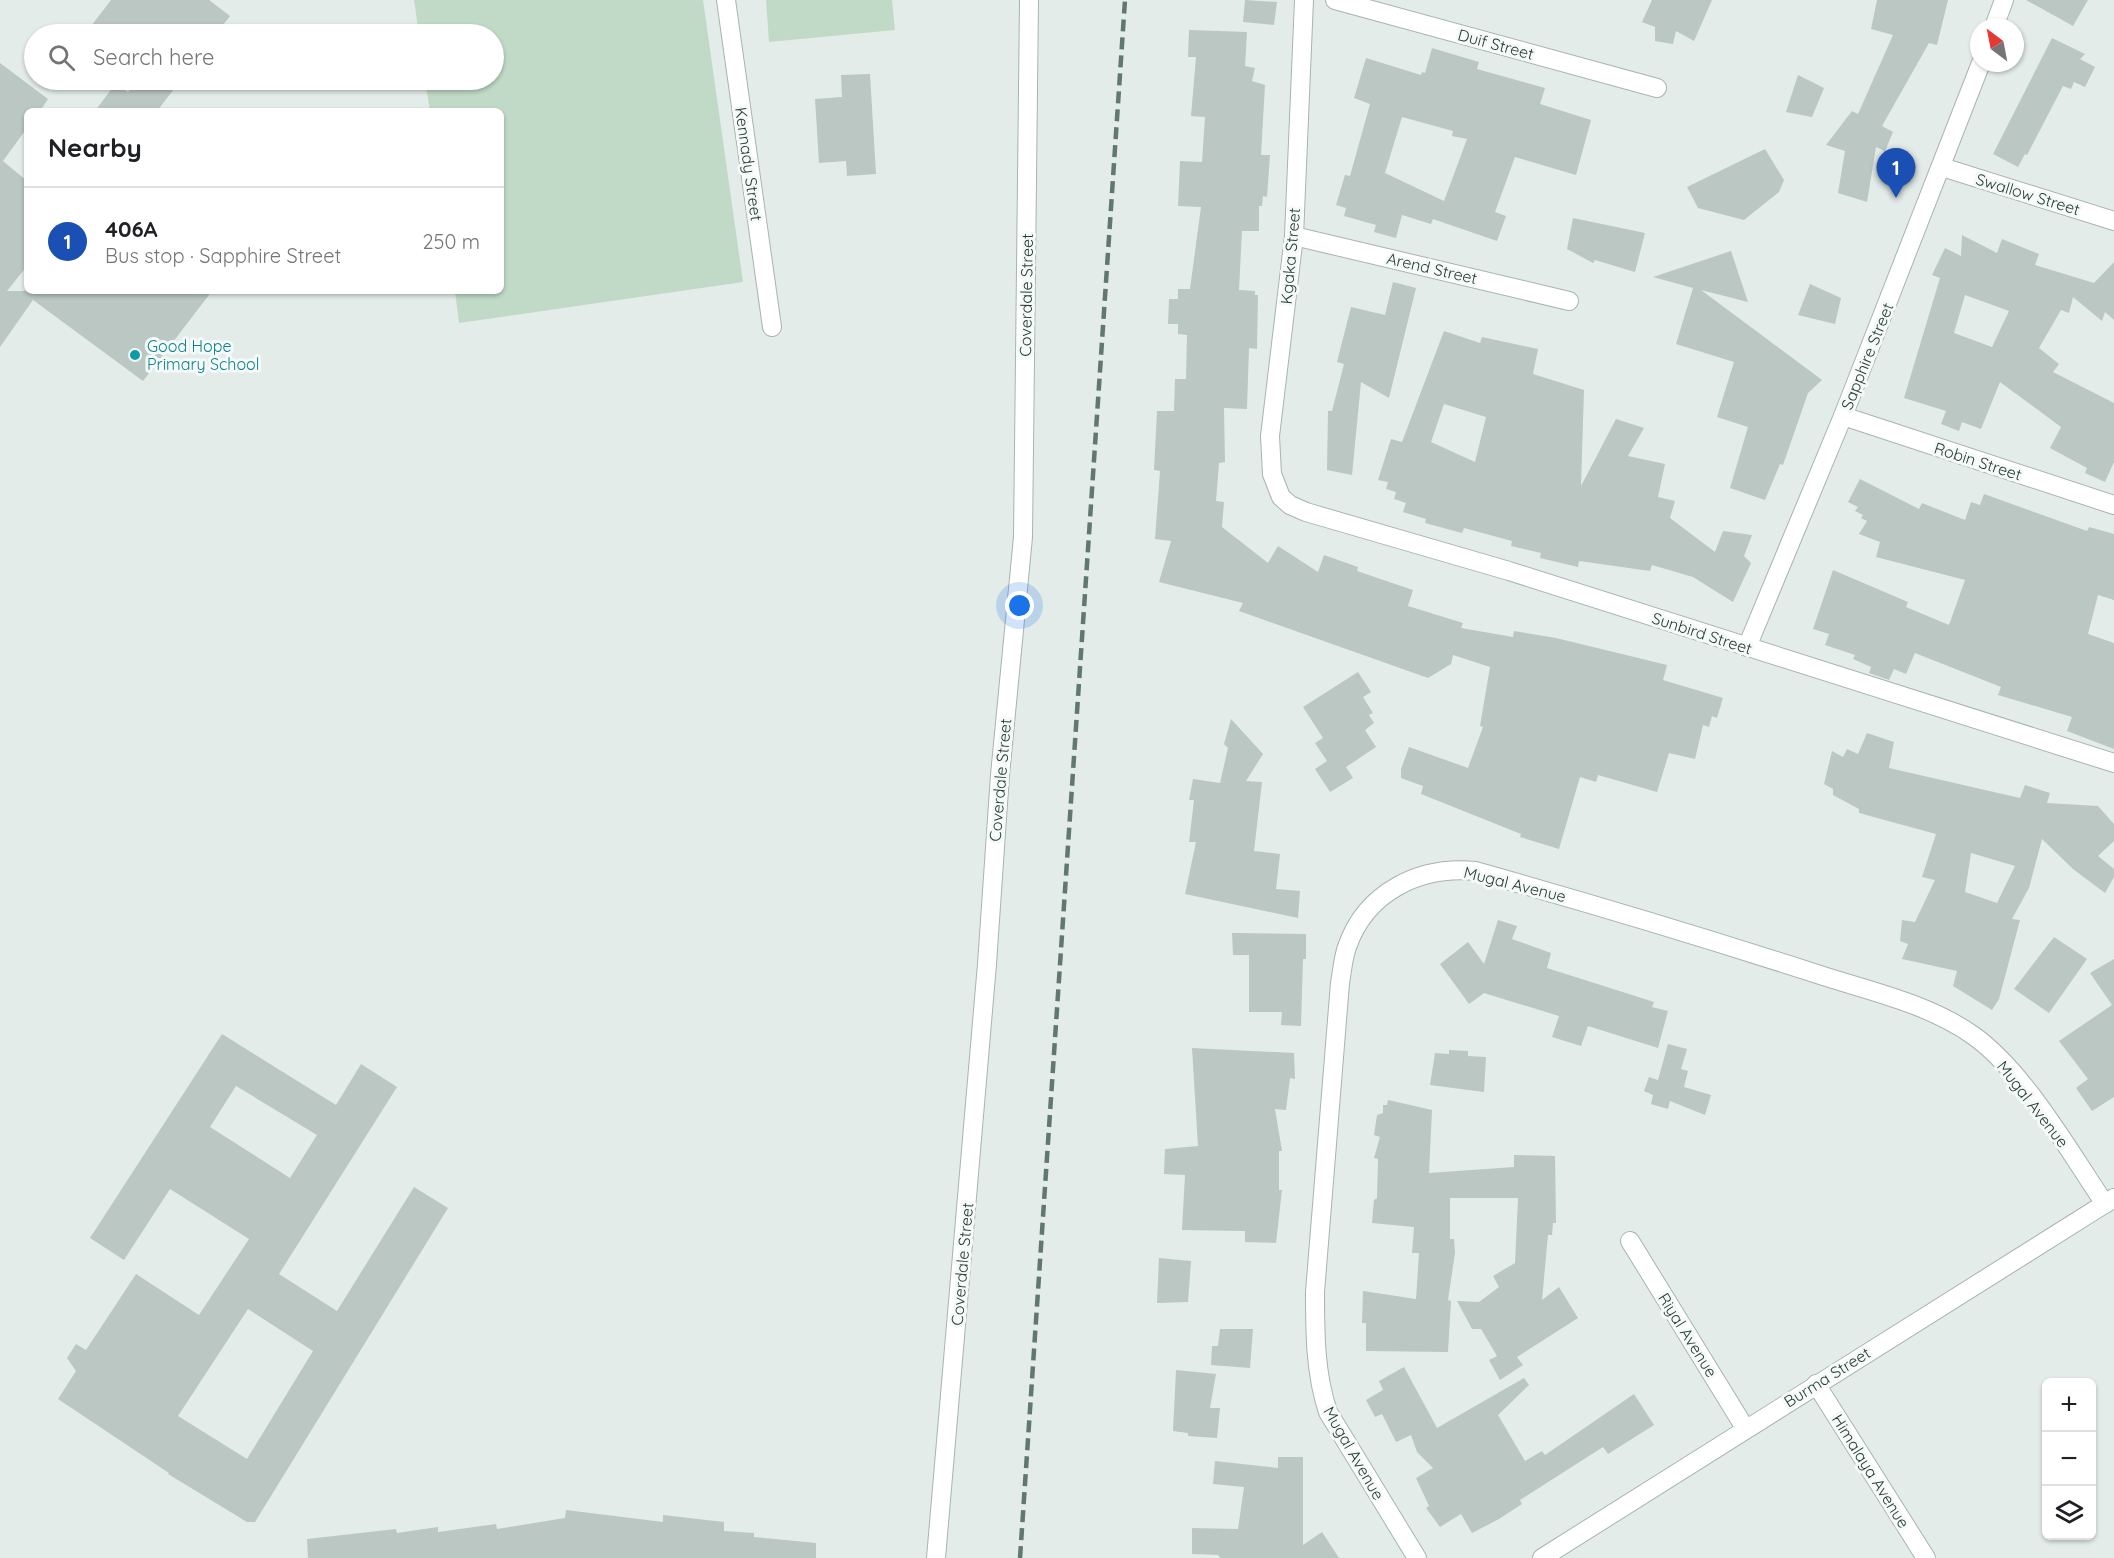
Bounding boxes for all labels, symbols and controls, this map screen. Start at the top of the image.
north arrow [1970,18,2024,72]
search box [24,24,504,90]
street label: Duif Street [1456,24,1536,64]
icon: search [45,41,78,74]
text: Search here [93,43,214,71]
street label: Kennady Street [731,106,767,222]
text: Nearby [48,131,142,164]
pin: 1 [1876,148,1916,198]
street label: Swallow Street [1974,169,2082,219]
street label: Kgaka Street [1276,207,1304,305]
text: 406A [105,215,158,243]
text: 1 [64,229,71,254]
text: 250 m [422,229,480,254]
street label: Coverdale Street [1015,233,1037,357]
text: Bus stop · Sapphire Street [105,243,341,268]
street label: Arend Street [1385,248,1479,288]
street label: Sapphire Street [1836,300,1898,412]
place label: Good Hope Primary School [147,336,259,374]
marker: Good Hope Primary School [128,348,142,362]
street label: Robin Street [1932,437,2024,485]
your location [1005,591,1034,620]
street label: Sunbird Street [1649,607,1755,659]
street label: Coverdale Street [985,718,1015,842]
street label: Mugal Avenue [1462,862,1568,906]
street label: Mugal Avenue [1993,1057,2073,1151]
street label: Coverdale Street [947,1202,977,1326]
street label: Riyal Avenue [1654,1289,1722,1381]
street label: Burma Street [1780,1343,1874,1411]
map controls [2042,1378,2096,1540]
button: + [2042,1378,2096,1432]
street label: Mugal Avenue [1319,1403,1389,1503]
street label: Himalaya Avenue [1828,1410,1914,1532]
button: − [2042,1432,2096,1486]
button: layers [2042,1486,2096,1540]

